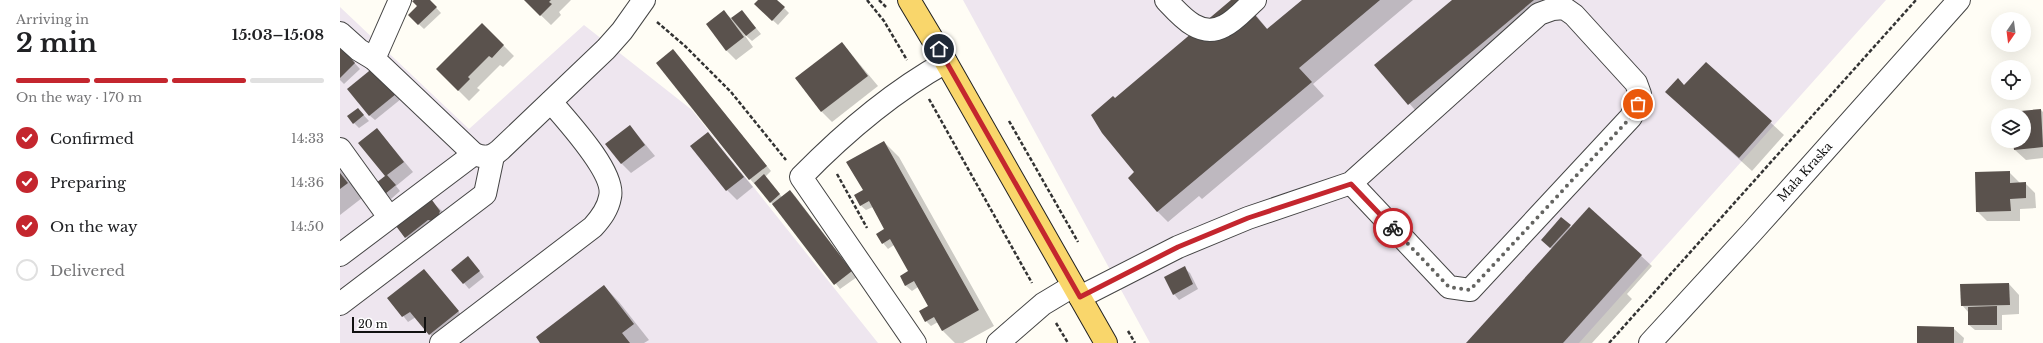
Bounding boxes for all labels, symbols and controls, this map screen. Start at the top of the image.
text: Arriving in [16,11,89,28]
north arrow [1991,12,2031,52]
map controls [1991,12,2031,148]
text: 15:03–15:08 [232,25,324,44]
text: 2 min [16,27,97,59]
pin [922,32,956,66]
icon: home [928,38,950,60]
button: locate [1991,60,2031,100]
pin [1621,87,1655,121]
text: On the way · 170 m [16,89,142,106]
icon: bag [1627,93,1649,115]
button: layers [1991,108,2031,148]
icon: check [16,127,38,149]
text: Confirmed [50,129,134,148]
text: 14:33 [291,130,324,147]
street label: Mała Kraska [1774,139,1835,204]
icon: check [16,171,38,193]
text: Preparing [50,173,126,192]
text: 14:36 [291,174,324,191]
courier [1373,208,1413,248]
icon: check [16,215,38,237]
text: On the way [50,217,138,236]
icon: bike [1382,217,1404,239]
text: 14:50 [290,218,324,235]
text: Delivered [50,261,125,280]
scale bar [352,315,426,334]
text: 20 m [358,317,388,331]

